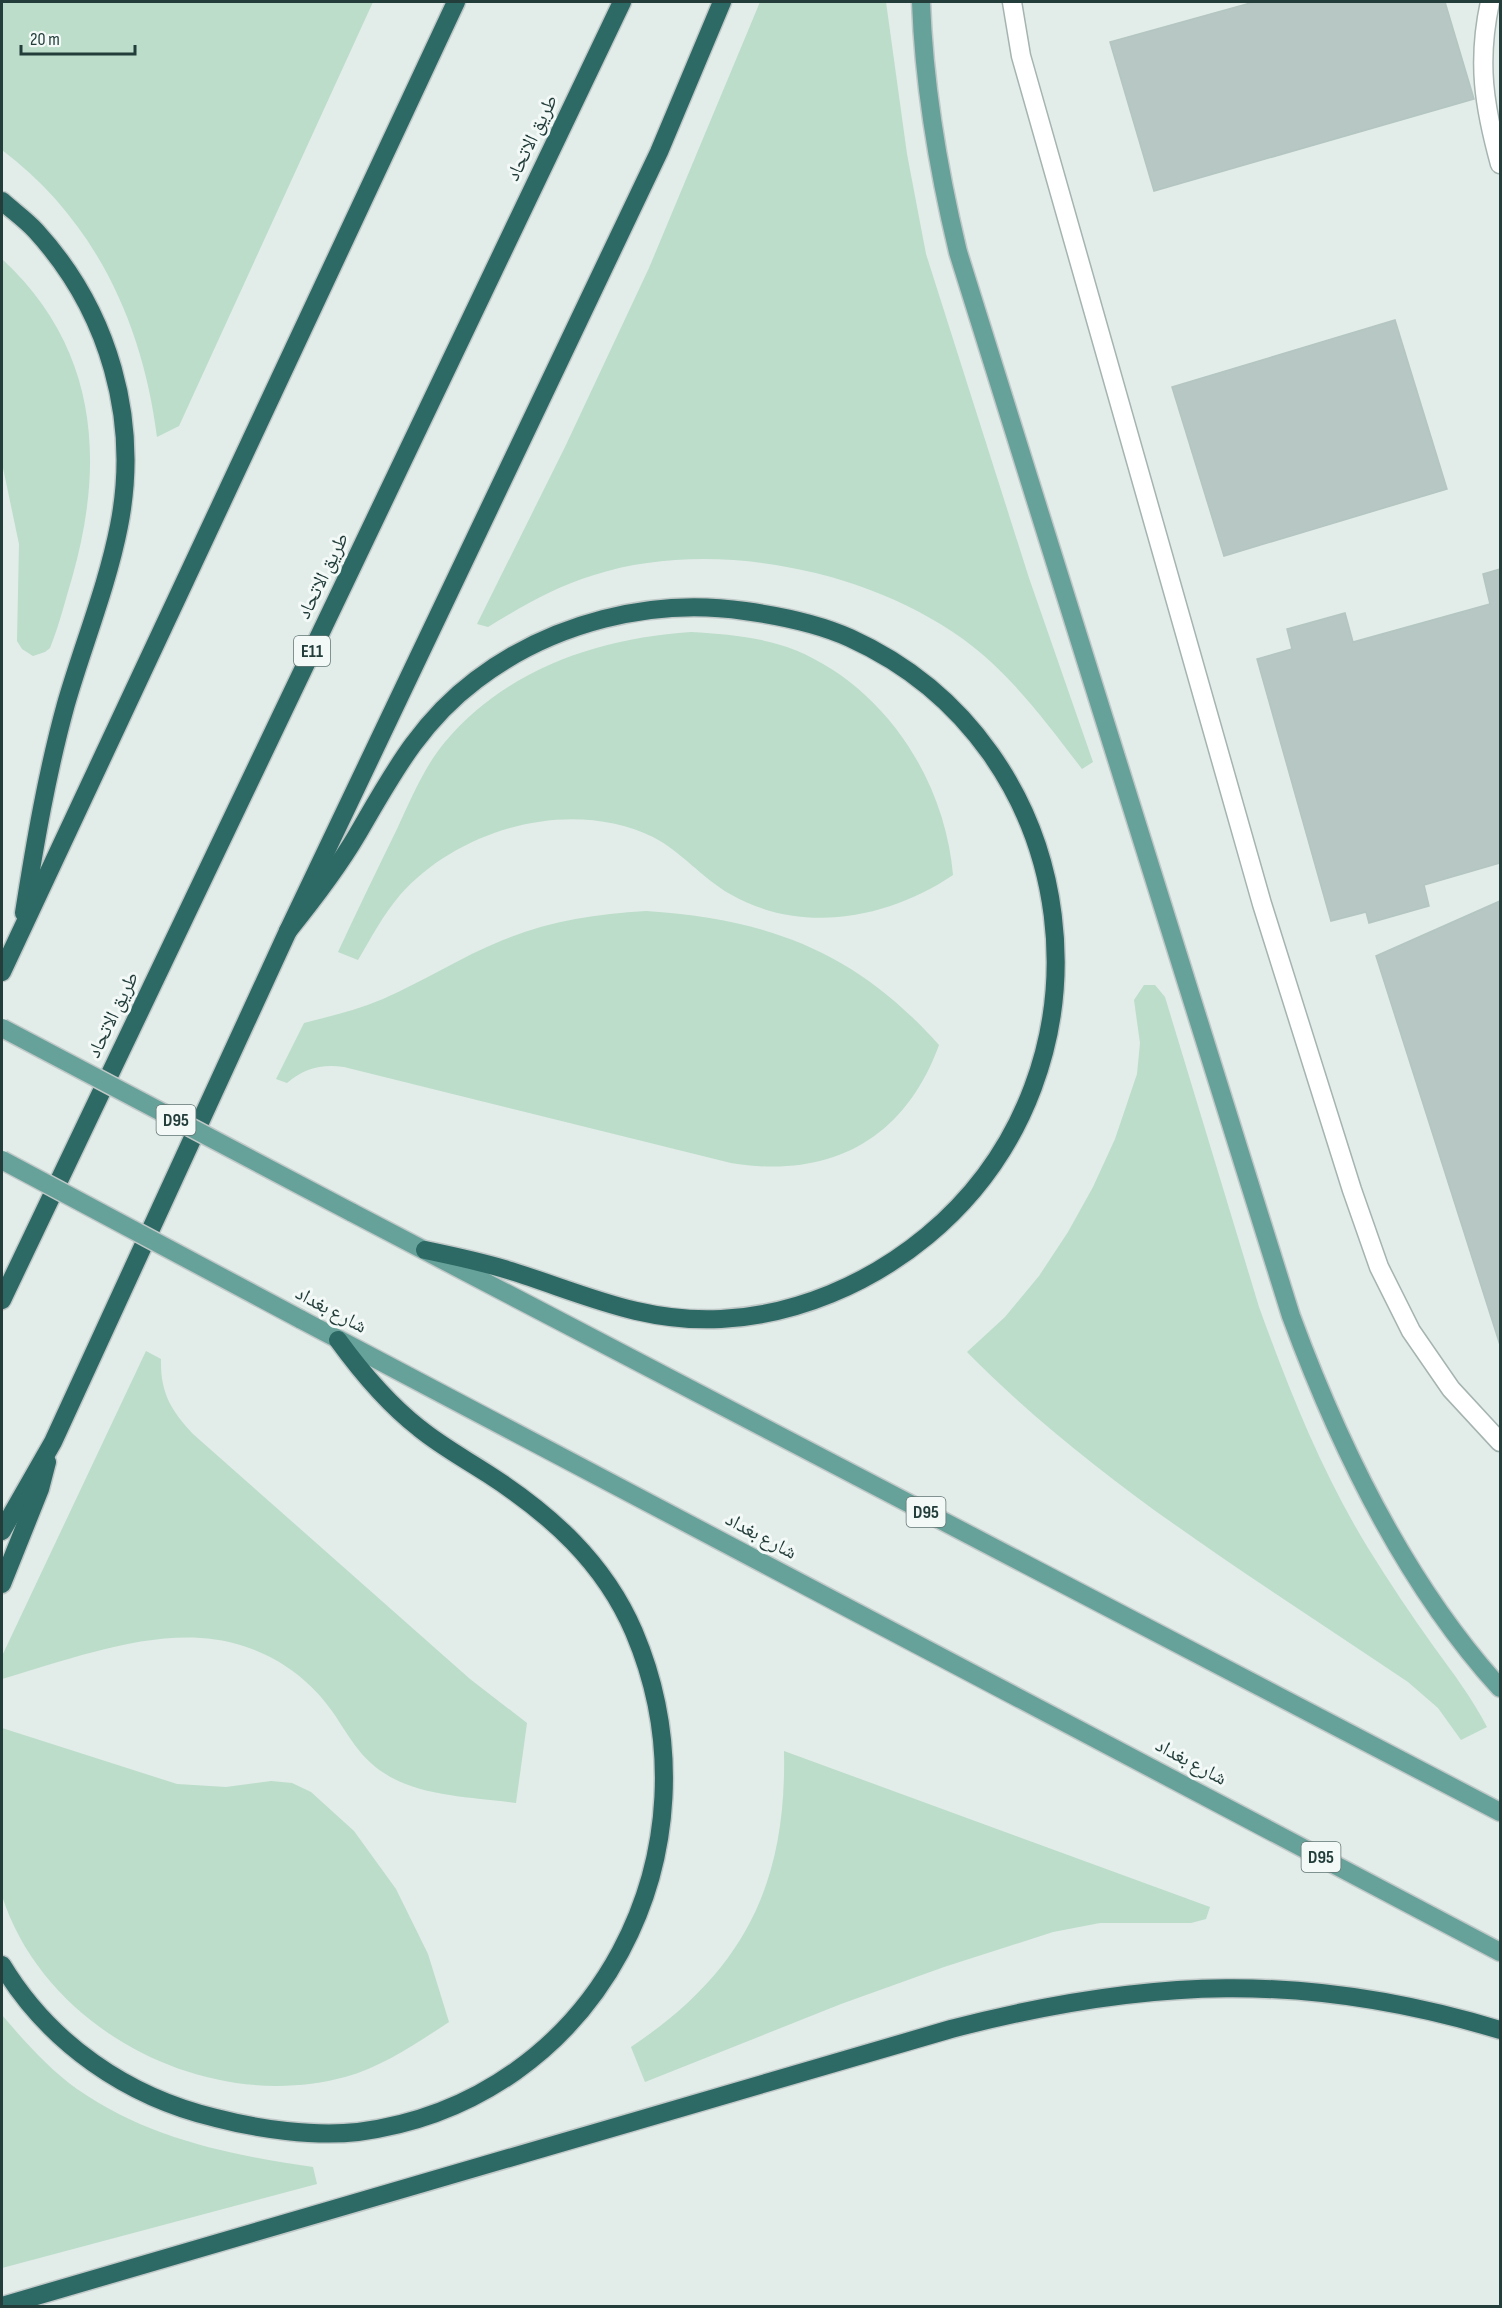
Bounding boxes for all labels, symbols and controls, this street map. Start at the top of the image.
scale bar [21,18,135,56]
text: 20 m [30,29,60,50]
street label: طريق الاتحاد [501,91,563,185]
street label: طريق الاتحاد [292,529,354,623]
road number: E11 [294,636,330,666]
street label: طريق الاتحاد [82,968,144,1062]
road number: D95 [156,1105,195,1135]
street label: شارع بغداد [291,1281,371,1339]
road number: D95 [906,1497,946,1527]
street label: شارع بغداد [721,1507,801,1565]
street label: شارع بغداد [1151,1733,1231,1791]
road number: D95 [1302,1842,1340,1872]

